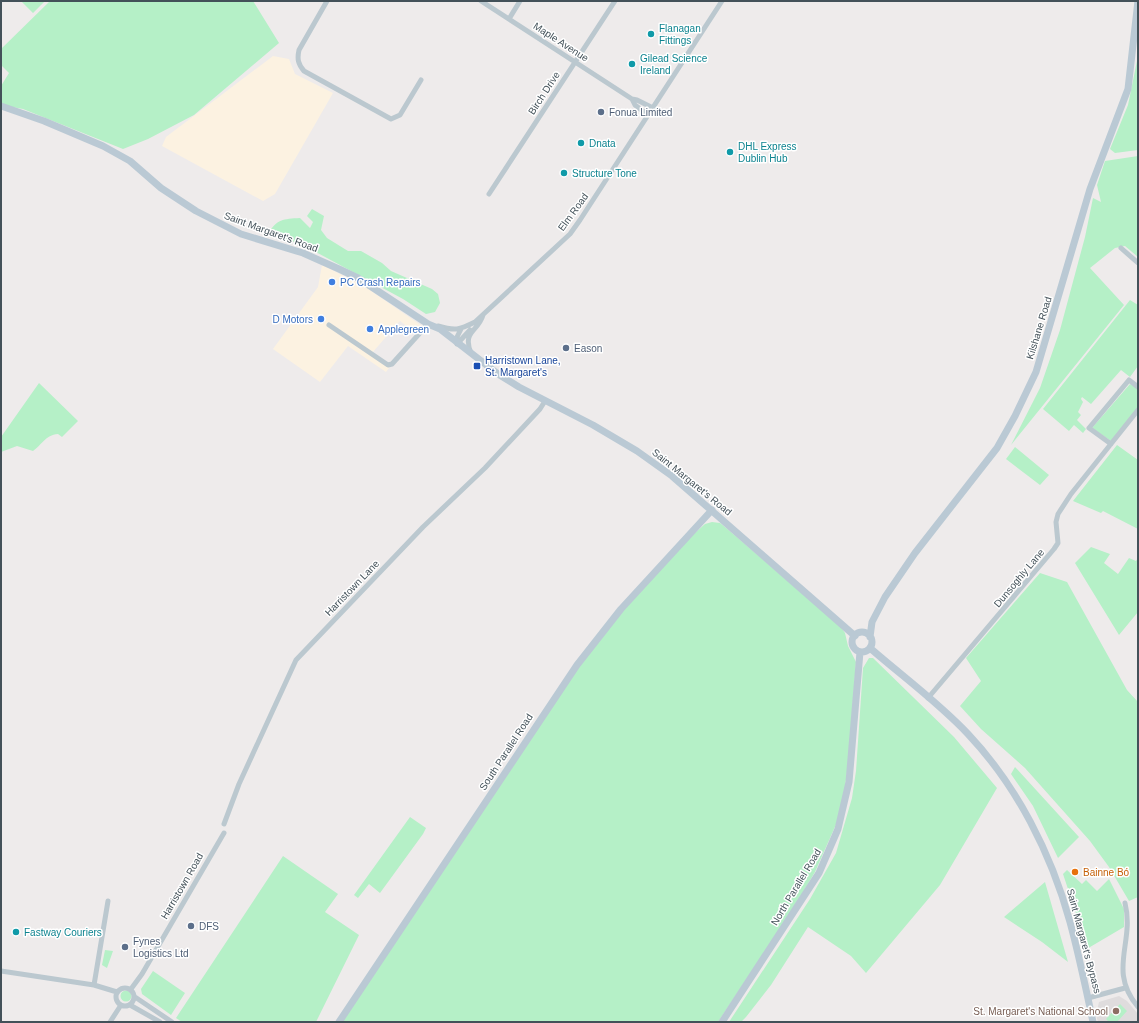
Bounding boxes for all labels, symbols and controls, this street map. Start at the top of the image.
street label: Maple Avenue [532,20,591,64]
place label: Flanagan Fittings [659,23,701,46]
marker: Flanagan Fittings [646,29,656,39]
place label: Gilead Science Ireland [640,53,708,76]
marker: Gilead Science Ireland [627,59,637,69]
street label: Birch Drive [526,69,562,117]
marker: Fonua Limited [596,107,606,117]
place label: Fonua Limited [609,107,672,118]
marker: Dnata [576,138,586,148]
place label: Dnata [589,138,616,149]
place label: DHL Express Dublin Hub [738,141,797,164]
marker: DHL Express Dublin Hub [725,147,735,157]
marker: Structure Tone [559,168,569,178]
place label: Structure Tone [572,168,637,179]
street label: Elm Road [556,191,590,233]
street label: Saint Margaret's Road [223,210,319,254]
marker: PC Crash Repairs [327,277,337,287]
place label: PC Crash Repairs [340,277,421,288]
street label: Kilshane Road [1024,295,1054,361]
place label: D Motors [272,314,313,325]
marker: D Motors [316,314,326,324]
marker: Applegreen [365,324,375,334]
place label: Applegreen [378,324,429,335]
marker: Eason [561,343,571,353]
place label: Eason [574,343,602,354]
place label: Harristown Lane, St. Margaret's [485,355,561,378]
marker: Harristown Lane, St. Margaret's [472,361,482,371]
street label: Saint Margaret's Road [650,447,734,517]
street label: Dunsoghly Lane [992,546,1047,609]
street label: Harristown Lane [323,558,382,618]
street label: South Parallel Road [477,712,535,792]
street label: North Parallel Road [769,847,823,927]
street label: Harristown Road [159,851,205,921]
marker: Bainne Bó [1070,867,1080,877]
place label: Bainne Bó [1083,867,1130,878]
street label: Saint Margaret's Bypass [1065,887,1103,995]
marker: DFS [186,921,196,931]
place label: DFS [199,921,219,932]
marker: Fastway Couriers [11,927,21,937]
place label: Fastway Couriers [24,927,102,938]
place label: Fynes Logistics Ltd [133,936,189,959]
marker: Fynes Logistics Ltd [120,942,130,952]
place label: St. Margaret's National School [973,1006,1108,1017]
marker: St. Margaret's National School [1111,1006,1121,1016]

